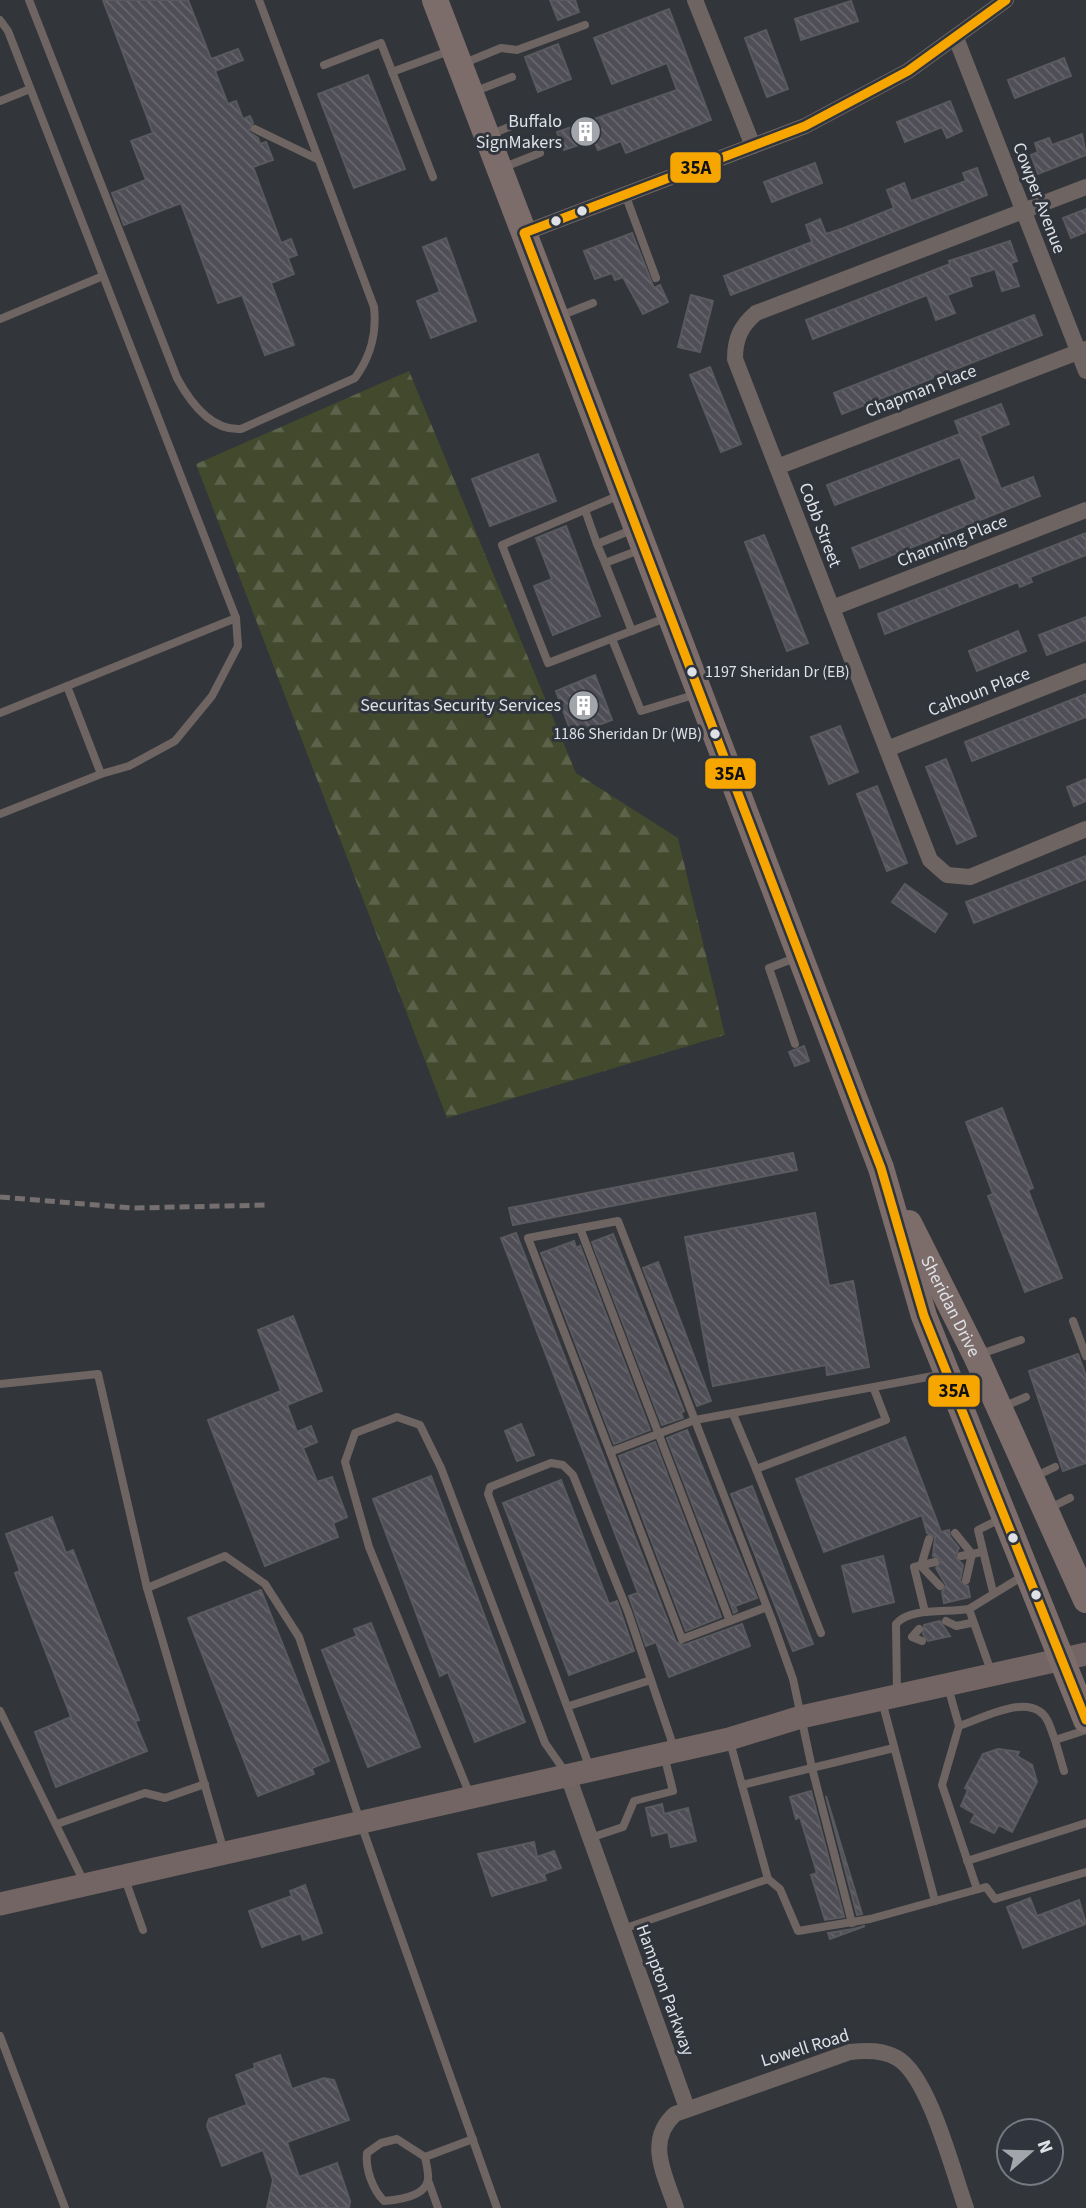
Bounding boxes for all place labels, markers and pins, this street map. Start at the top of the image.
place label: Buffalo SignMakers [476,109,562,155]
building icon: Buffalo SignMakers [568,114,602,148]
unlabelled marker [575,204,589,218]
unlabelled marker [549,214,563,228]
place label: 1197 Sheridan Dr (EB) [705,661,850,683]
marker: 1197 Sheridan Dr (EB) [685,665,699,679]
building icon: Securitas Security Services [567,688,601,722]
place label: Securitas Security Services [360,693,561,718]
place label: 1186 Sheridan Dr (WB) [553,723,702,745]
marker: 1186 Sheridan Dr (WB) [708,727,722,741]
unlabelled marker [1006,1531,1020,1545]
unlabelled marker [1029,1588,1043,1602]

